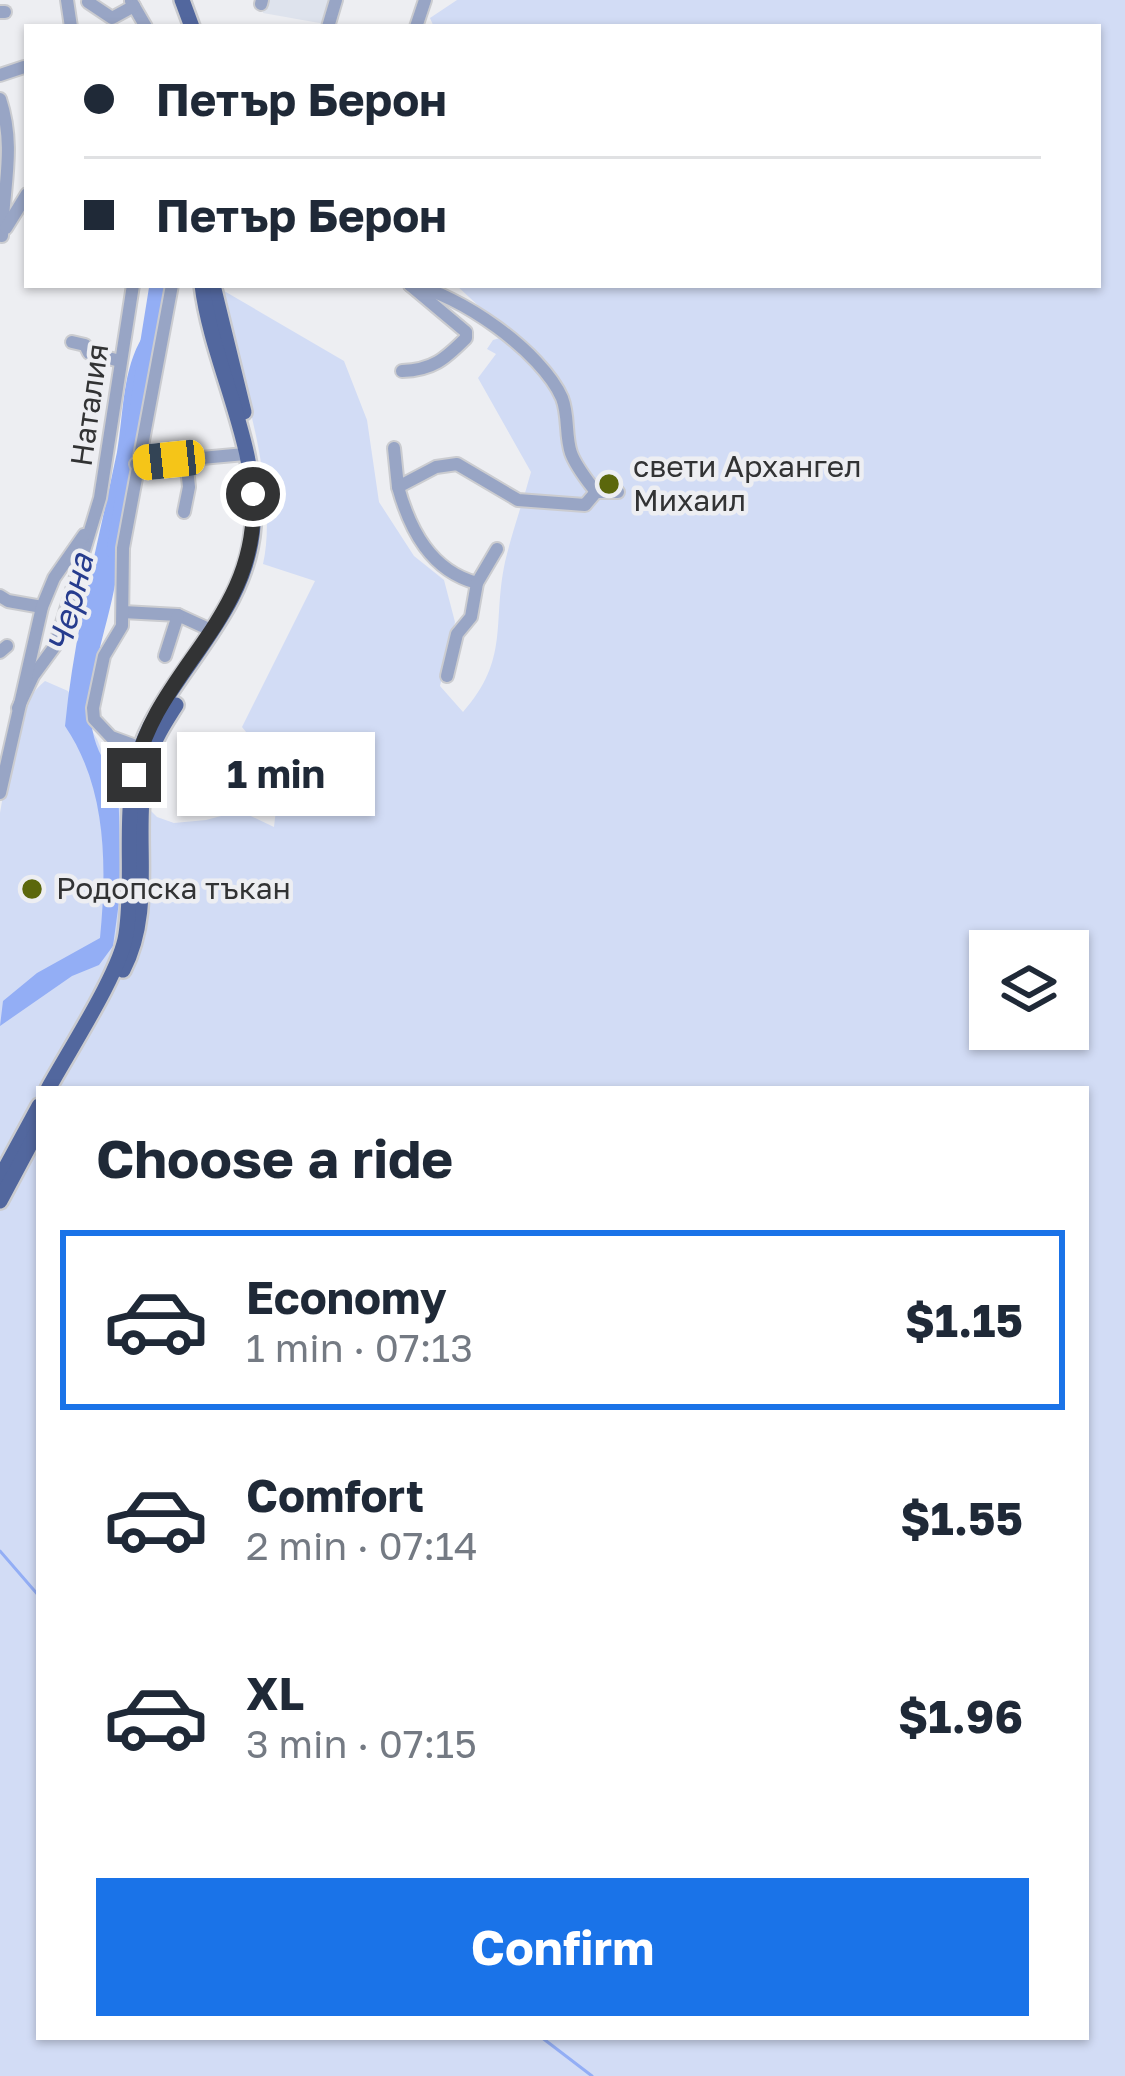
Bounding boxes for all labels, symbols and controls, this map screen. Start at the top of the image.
text: Петър Берон [156,72,447,126]
text: Петър Берон [156,188,447,242]
street label: Наталия [63,341,115,468]
car [131,438,207,482]
place label: свети Архангел Михаил [633,448,861,518]
route start [226,467,280,521]
marker: свети Архангел Михаил [596,471,622,497]
water label: Черна [38,548,101,656]
callout: 1 min [176,733,374,817]
route end [107,748,161,802]
text: 1 min [227,750,325,797]
place label: Родопска тъкан [56,870,291,906]
marker: Родопска тъкан [19,876,45,902]
map controls [969,930,1089,1050]
button: layers [969,930,1089,1050]
text: Choose a ride [96,1125,453,1190]
icon: car [102,1266,210,1374]
text: Economy [246,1270,447,1324]
text: $1.15 [905,1293,1023,1347]
text: 1 min · 07:13 [246,1324,473,1371]
icon: car [102,1464,210,1572]
text: Comfort [246,1468,424,1522]
text: $1.55 [900,1491,1023,1545]
text: 2 min · 07:14 [246,1522,478,1569]
icon: car [102,1662,210,1770]
text: XL [246,1666,304,1720]
text: $1.96 [898,1689,1023,1743]
text: 3 min · 07:15 [246,1720,477,1767]
button: Confirm [96,1878,1029,2016]

